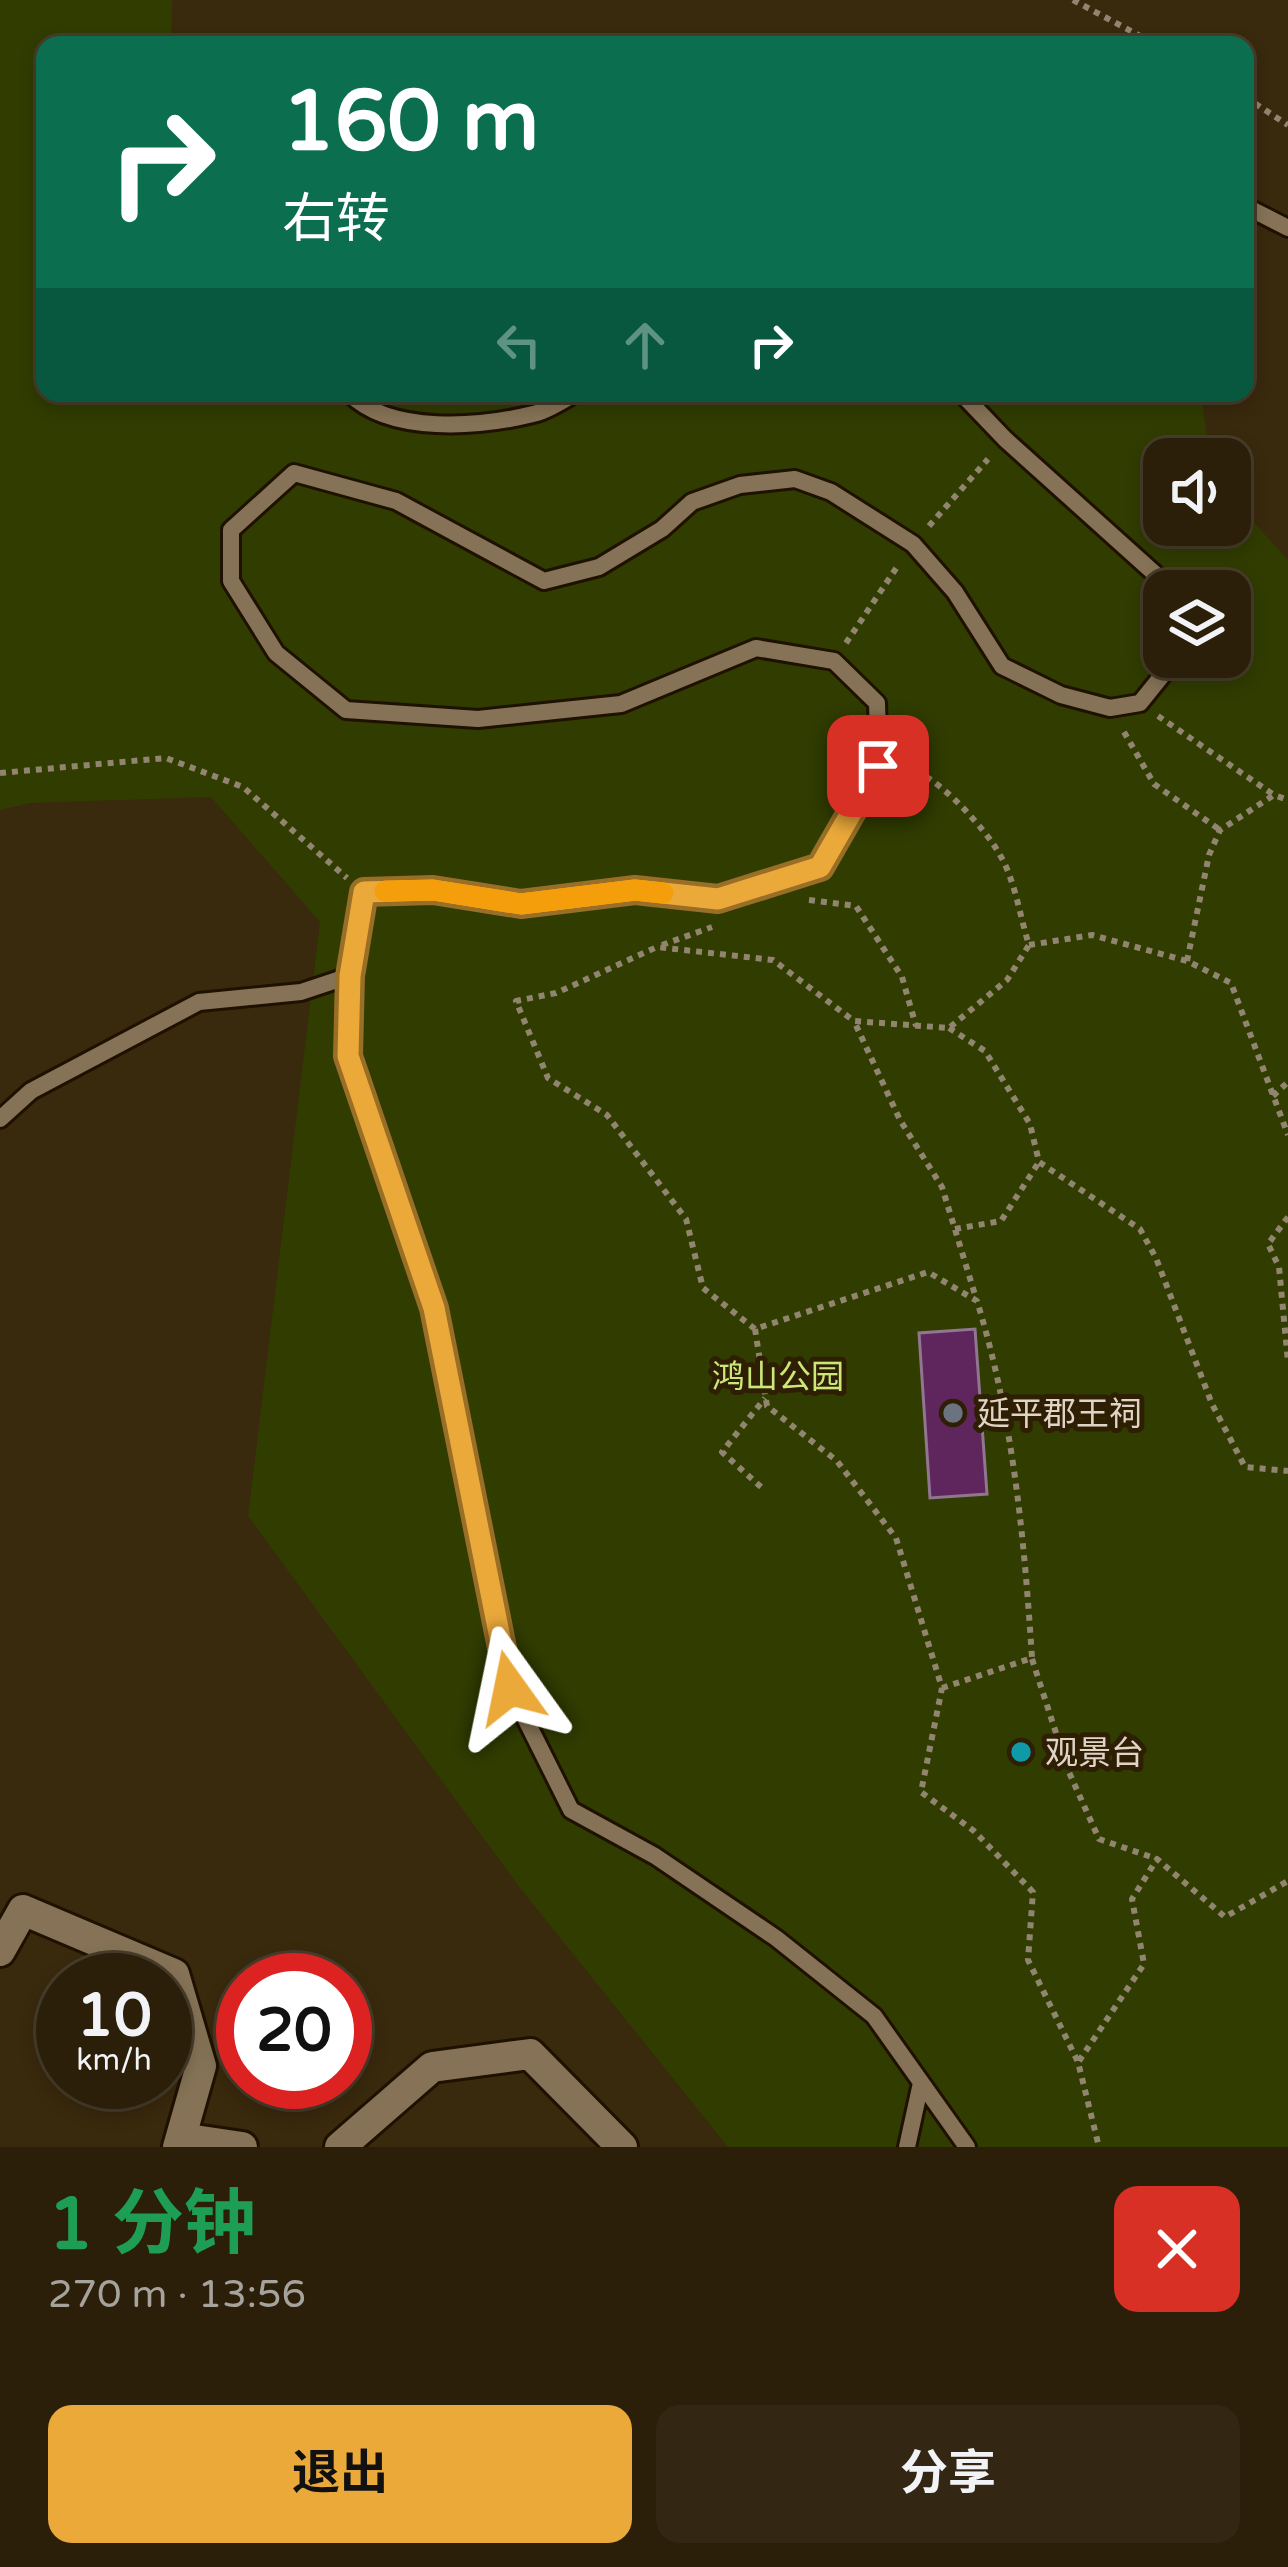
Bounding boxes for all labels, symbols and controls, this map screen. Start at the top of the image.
text: 160 m [282,72,539,173]
icon: right [84,84,240,240]
text: 右转 [282,187,390,252]
icon: left [486,312,552,378]
icon: ahead [612,312,678,378]
icon: right [738,312,804,378]
map controls [1143,438,1251,678]
button: sound [1143,438,1251,546]
button: layers [1143,570,1251,678]
pin [827,715,929,817]
icon: arrive [845,733,911,799]
park label: 鸿山公园 [712,1358,844,1397]
place label: 延平郡王祠 [977,1395,1142,1434]
marker: 延平郡王祠 [940,1400,966,1426]
position arrow [447,1625,573,1751]
place label: 观景台 [1045,1734,1144,1773]
marker: 观景台 [1008,1739,1034,1765]
speed limit sign: 20 [216,1953,372,2109]
text: 10 [76,1980,152,2052]
text: km/h [76,2042,152,2079]
text: 1 分钟 [48,2182,256,2269]
button: close [1114,2186,1240,2312]
text: 270 m · 13:56 [48,2271,306,2318]
button: 退出 [48,2405,632,2543]
button: 分享 [656,2405,1240,2543]

